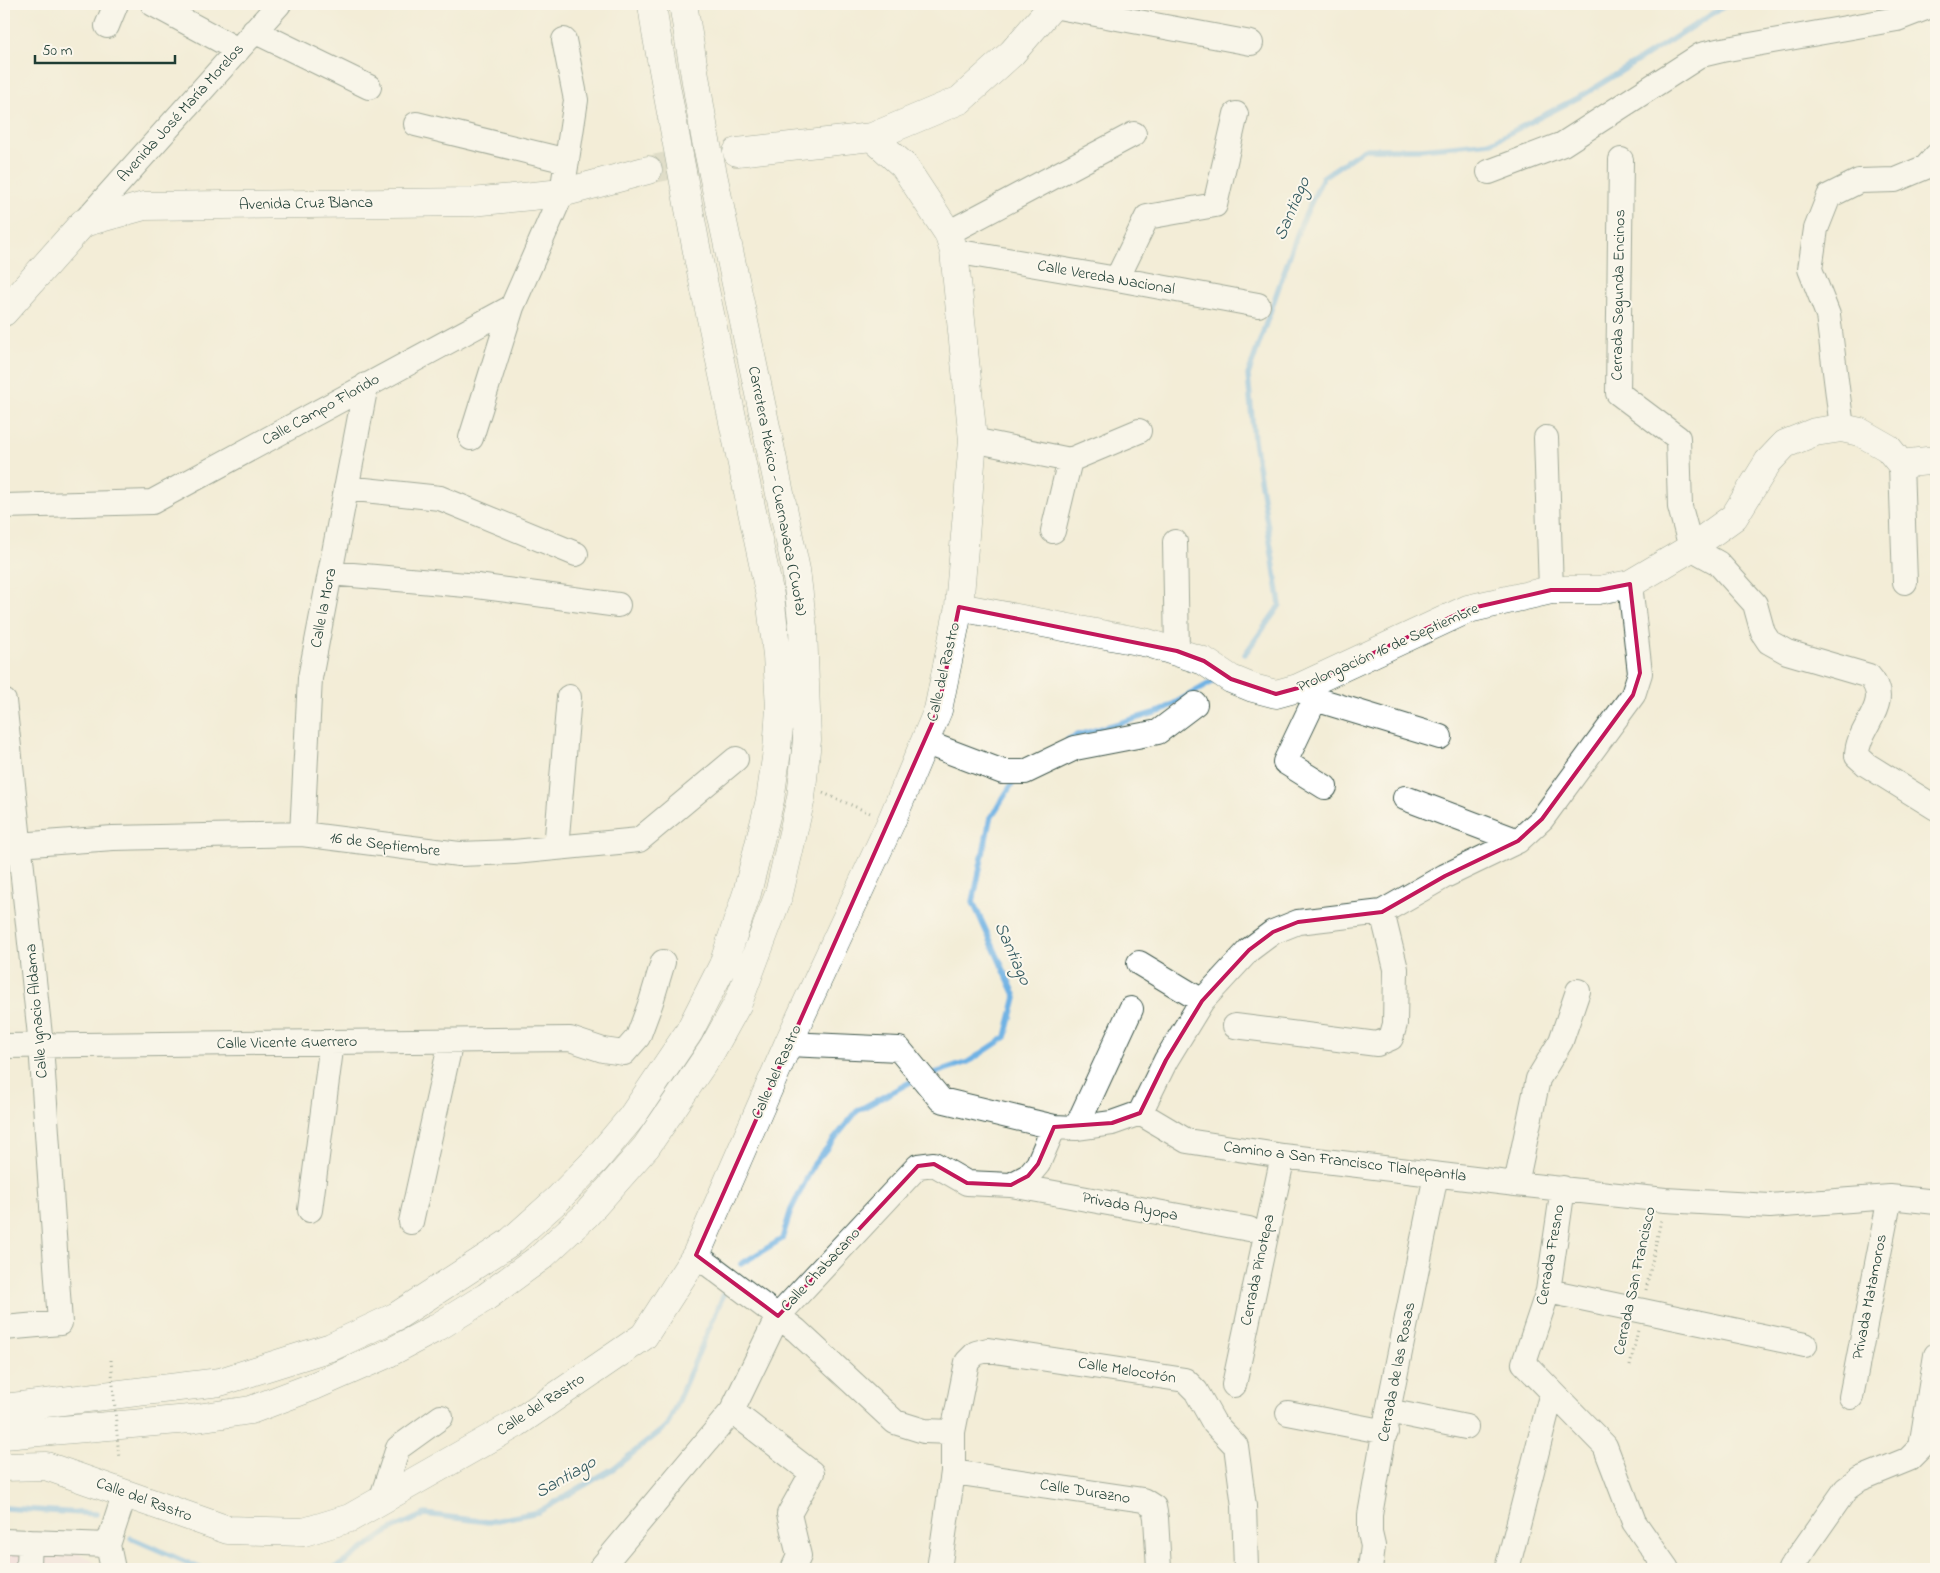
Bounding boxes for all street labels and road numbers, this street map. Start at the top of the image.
street label: Avenida José María Morelos [112,38,250,188]
street label: Avenida Cruz Blanca [239,191,373,217]
street label: Cerrada Segunda Encinos [1606,209,1632,381]
street label: Calle Vereda Nacional [1035,254,1177,302]
street label: Carretera México - Cuernavaca (Cuota) [741,364,813,618]
street label: Calle Campo Florido [258,368,384,452]
street label: Calle la Mora [304,566,344,650]
street label: Prolongación 16 de Septiembre [1293,597,1484,699]
street label: Calle del Rastro [921,620,967,724]
street label: 16 de Septiembre [329,826,442,864]
street label: Calle Ignacio Aldama [19,943,55,1079]
street label: Calle del Rastro [745,1021,809,1123]
street label: Calle Vicente Guerrero [217,1030,357,1056]
street label: Camino a San Francisco Tlalnepantla [1222,1135,1468,1189]
street label: Privada Ayopa [1080,1186,1180,1228]
street label: Cerrada Fresno [1530,1203,1572,1307]
street label: Cerrada San Francisco [1608,1205,1662,1357]
street label: Cerrada Pinotepa [1234,1212,1282,1328]
street label: Calle Chabacano [775,1222,867,1318]
street label: Privada Matamoros [1846,1232,1894,1362]
street label: Cerrada de las Rosas [1372,1300,1422,1444]
street label: Calle Melocotón [1076,1351,1178,1391]
street label: Calle del Rastro [492,1367,590,1443]
street label: Calle del Rastro [92,1471,196,1529]
street label: Calle Durazno [1038,1473,1132,1511]

